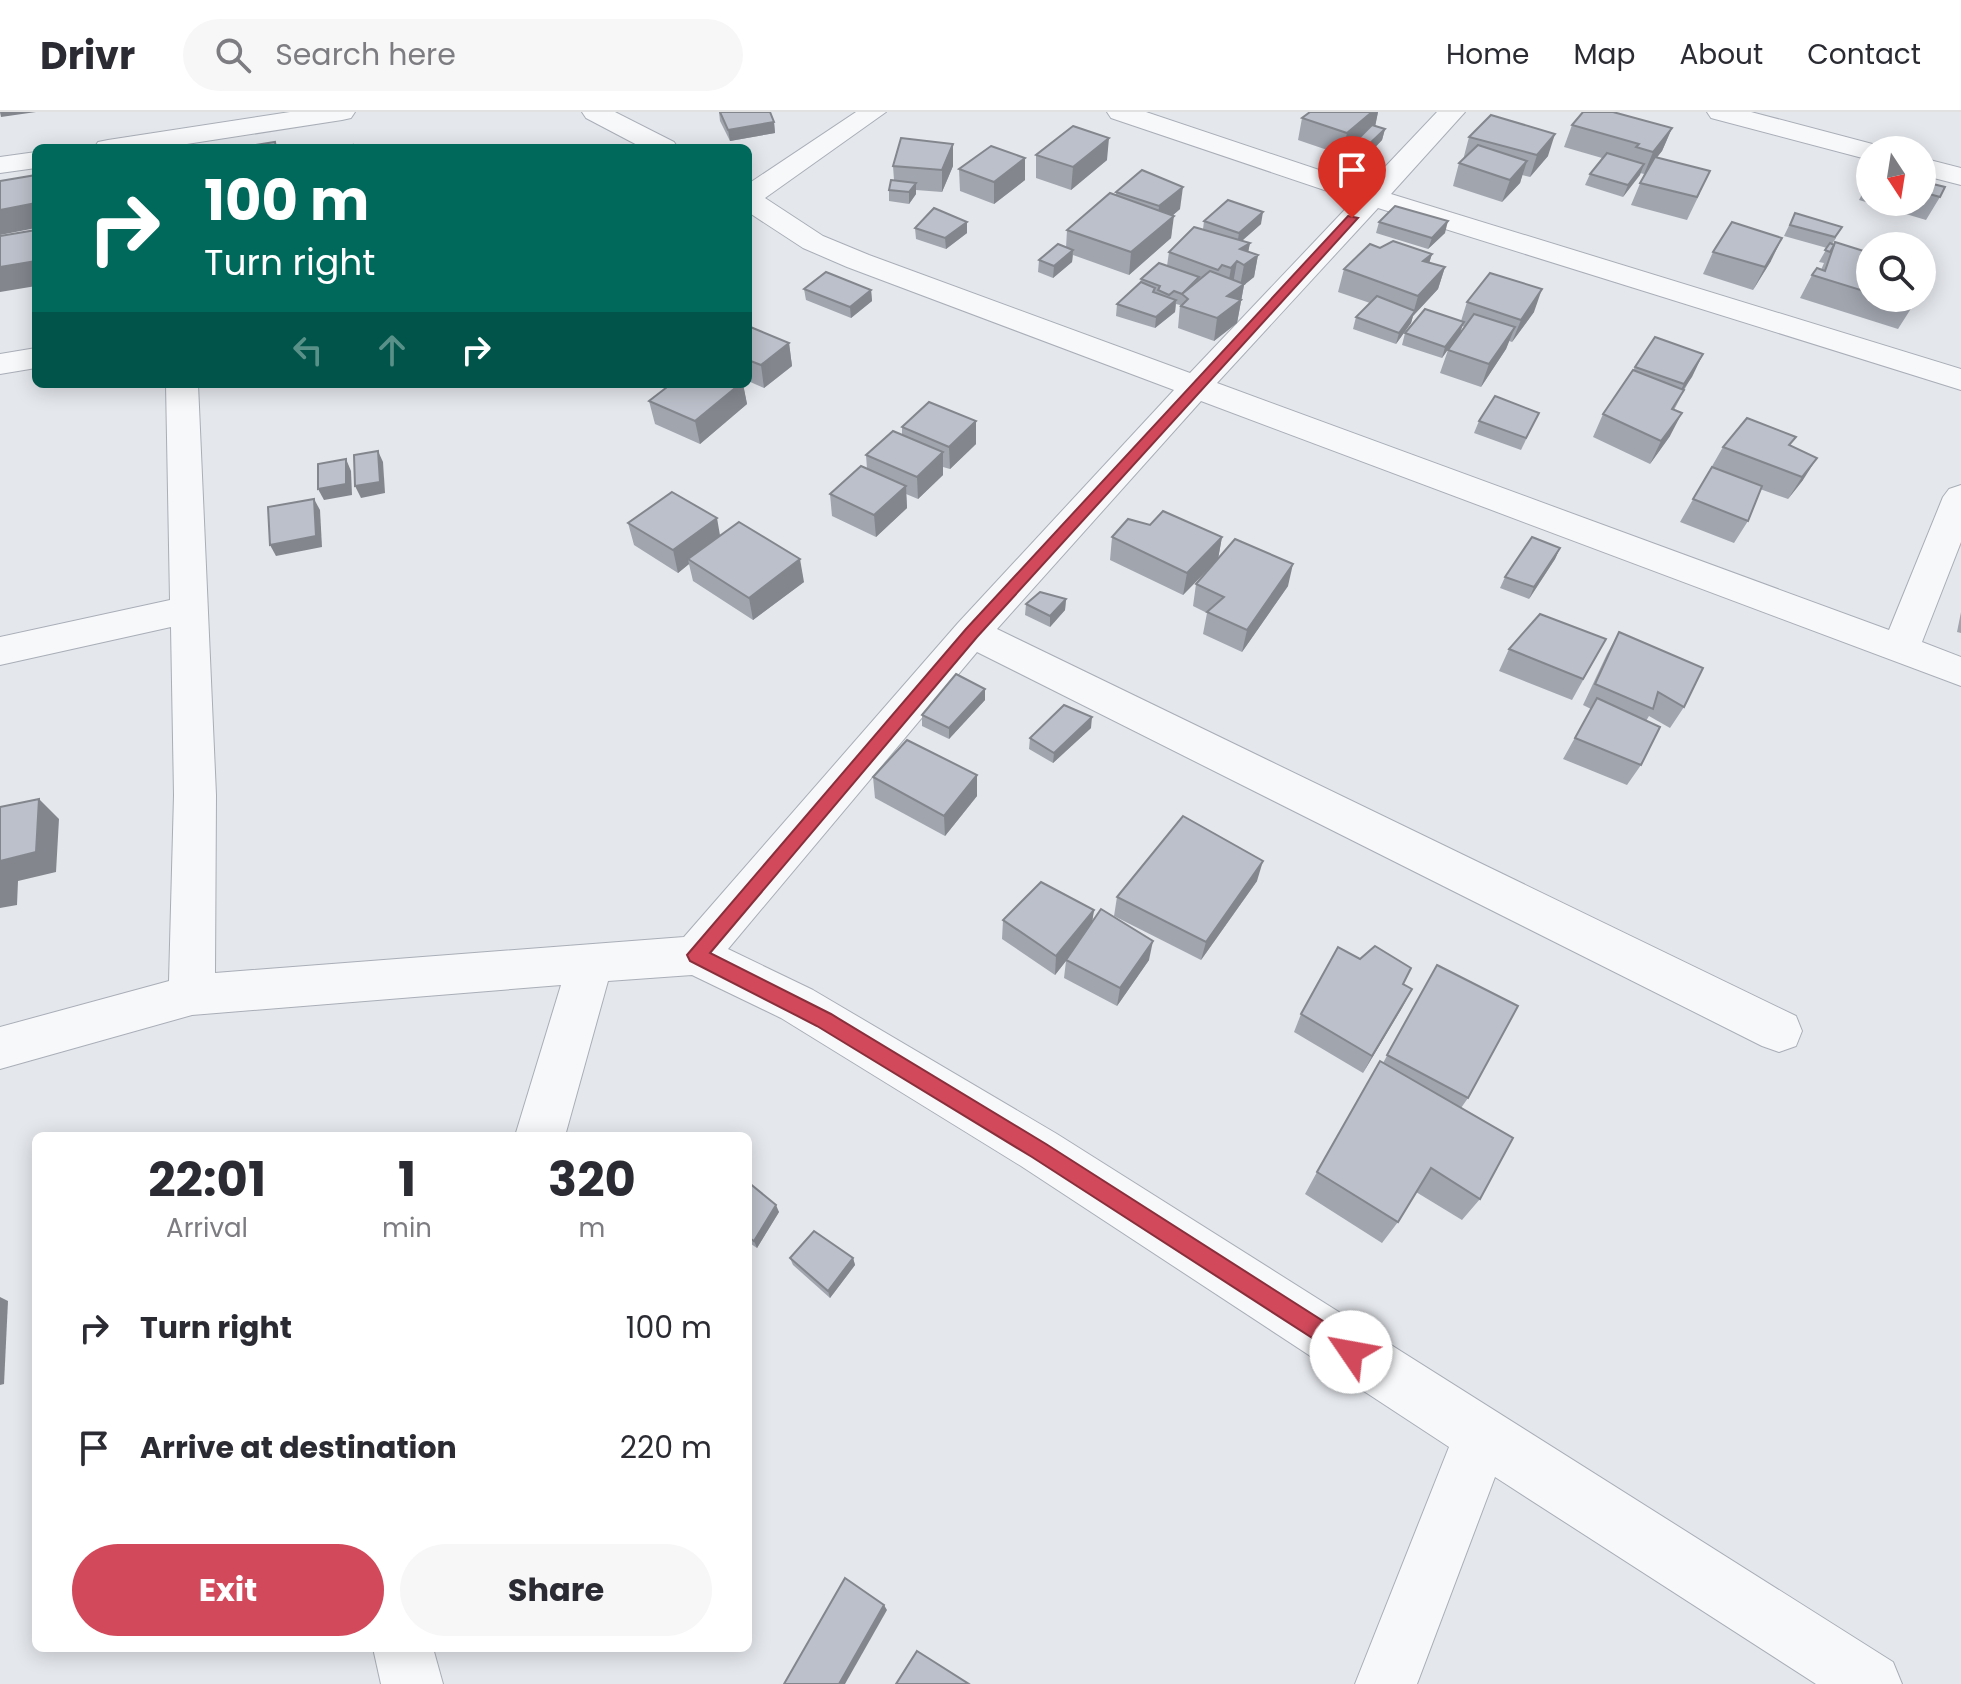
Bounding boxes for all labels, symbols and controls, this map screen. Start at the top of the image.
search box [183,19,743,91]
text: Drivr [40,29,135,82]
icon: search [211,33,255,77]
text: Search here [275,33,456,76]
text: Home [1446,35,1529,74]
text: Map [1573,35,1635,74]
text: About [1679,35,1763,74]
text: Contact [1807,35,1921,74]
pin [1318,136,1386,218]
north arrow [1856,136,1936,216]
map controls [1856,136,1936,312]
icon: arrive [1330,148,1374,192]
text: 100 m [204,161,369,240]
icon: right [72,176,176,280]
button: search [1856,232,1936,312]
text: Turn right [204,237,375,288]
icon: left [286,328,330,372]
icon: ahead [370,328,414,372]
icon: right [454,328,498,372]
text: 22:01 [148,1146,266,1213]
text: 1 [398,1146,416,1213]
text: 320 [548,1146,636,1213]
text: Arrival [166,1210,248,1246]
text: min [382,1210,432,1246]
text: m [579,1210,605,1246]
icon: right [72,1306,116,1350]
text: Turn right [140,1306,292,1349]
text: 100 m [626,1306,712,1349]
position arrow [1309,1310,1393,1394]
icon: arrive [72,1426,116,1470]
text: Arrive at destination [140,1426,457,1469]
text: 220 m [620,1426,712,1469]
button: Exit [72,1544,384,1636]
button: Share [400,1544,712,1636]

